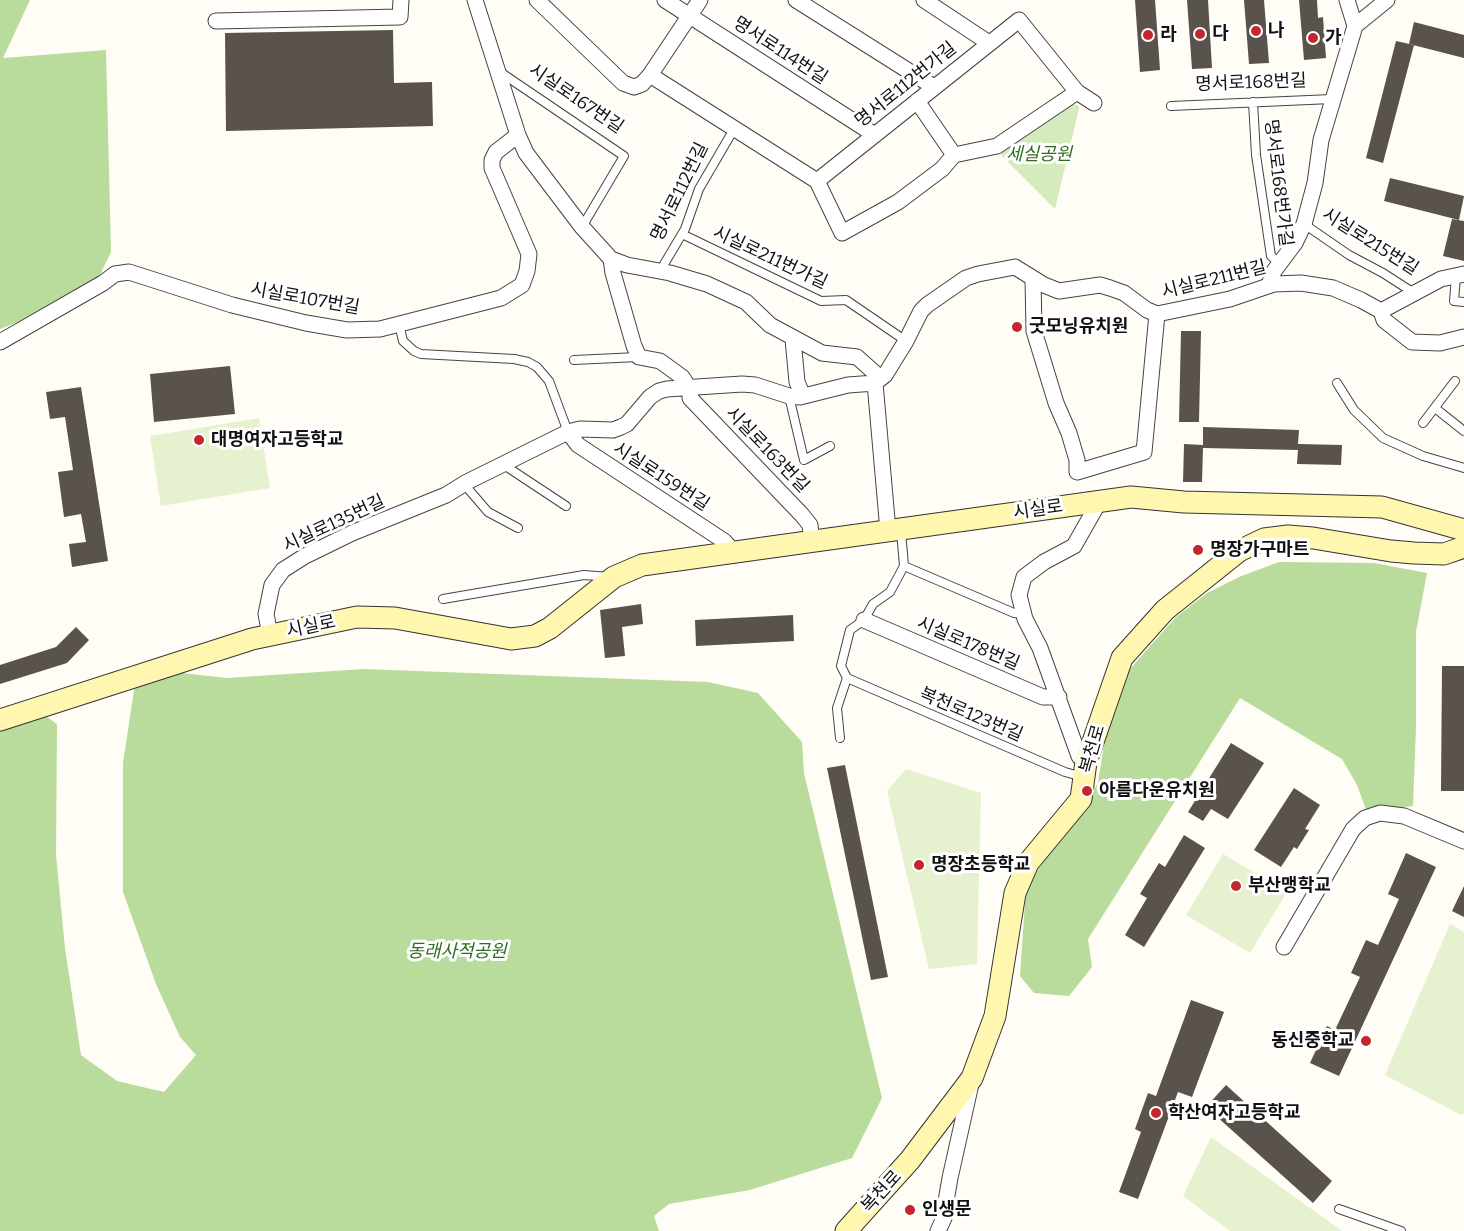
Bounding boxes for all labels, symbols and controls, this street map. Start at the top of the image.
street label: 명서로114번길 [729,13,831,89]
place label: 나 [1268,20,1285,42]
place label: 다 [1212,23,1229,45]
place label: 라 [1160,24,1177,46]
marker: 나 [1249,24,1263,38]
marker: 다 [1193,27,1207,41]
place label: 가 [1325,27,1342,49]
marker: 라 [1141,28,1155,42]
marker: 가 [1306,31,1320,45]
street label: 명서로112번가길 [851,38,961,132]
street label: 시실로167번길 [525,59,627,139]
street label: 명서로168번길 [1195,70,1307,96]
street label: 명서로168번가길 [1259,118,1297,248]
street label: 명서로112번길 [647,139,713,245]
park label: 세실공원 [1006,144,1072,166]
street label: 시실로215번길 [1318,204,1422,280]
street label: 시실로211번가길 [709,222,831,294]
street label: 시실로211번길 [1159,257,1269,303]
street label: 시실로107번길 [249,279,361,319]
place label: 굿모닝유치원 [1029,316,1128,338]
marker: 굿모닝유치원 [1010,320,1024,334]
street label: 시실로163번길 [721,403,813,497]
place label: 대명여자고등학교 [211,429,343,451]
marker: 대명여자고등학교 [192,433,206,447]
street label: 시실로159번길 [609,438,713,516]
street label: 시실로135번길 [280,491,388,557]
street label: 시실로 [1012,496,1064,524]
place label: 명장가구마트 [1210,539,1309,561]
marker: 명장가구마트 [1191,543,1205,557]
street label: 시실로 [284,611,338,643]
street label: 시실로178번길 [913,613,1023,675]
street label: 복천로123번길 [916,684,1026,746]
street label: 복천로 [1076,722,1110,776]
place label: 아름다운유치원 [1099,780,1215,802]
marker: 아름다운유치원 [1080,784,1094,798]
place label: 명장초등학교 [931,854,1030,876]
marker: 명장초등학교 [912,858,926,872]
place label: 부산맹학교 [1248,875,1331,897]
marker: 부산맹학교 [1229,879,1243,893]
park label: 동래사적공원 [407,941,507,963]
place label: 동신중학교 [1271,1030,1354,1052]
marker: 동신중학교 [1359,1034,1373,1048]
place label: 학산여자고등학교 [1168,1102,1300,1124]
marker: 학산여자고등학교 [1149,1106,1163,1120]
street label: 복천로 [857,1166,907,1218]
place label: 인생문 [922,1199,972,1221]
marker: 인생문 [903,1203,917,1217]

